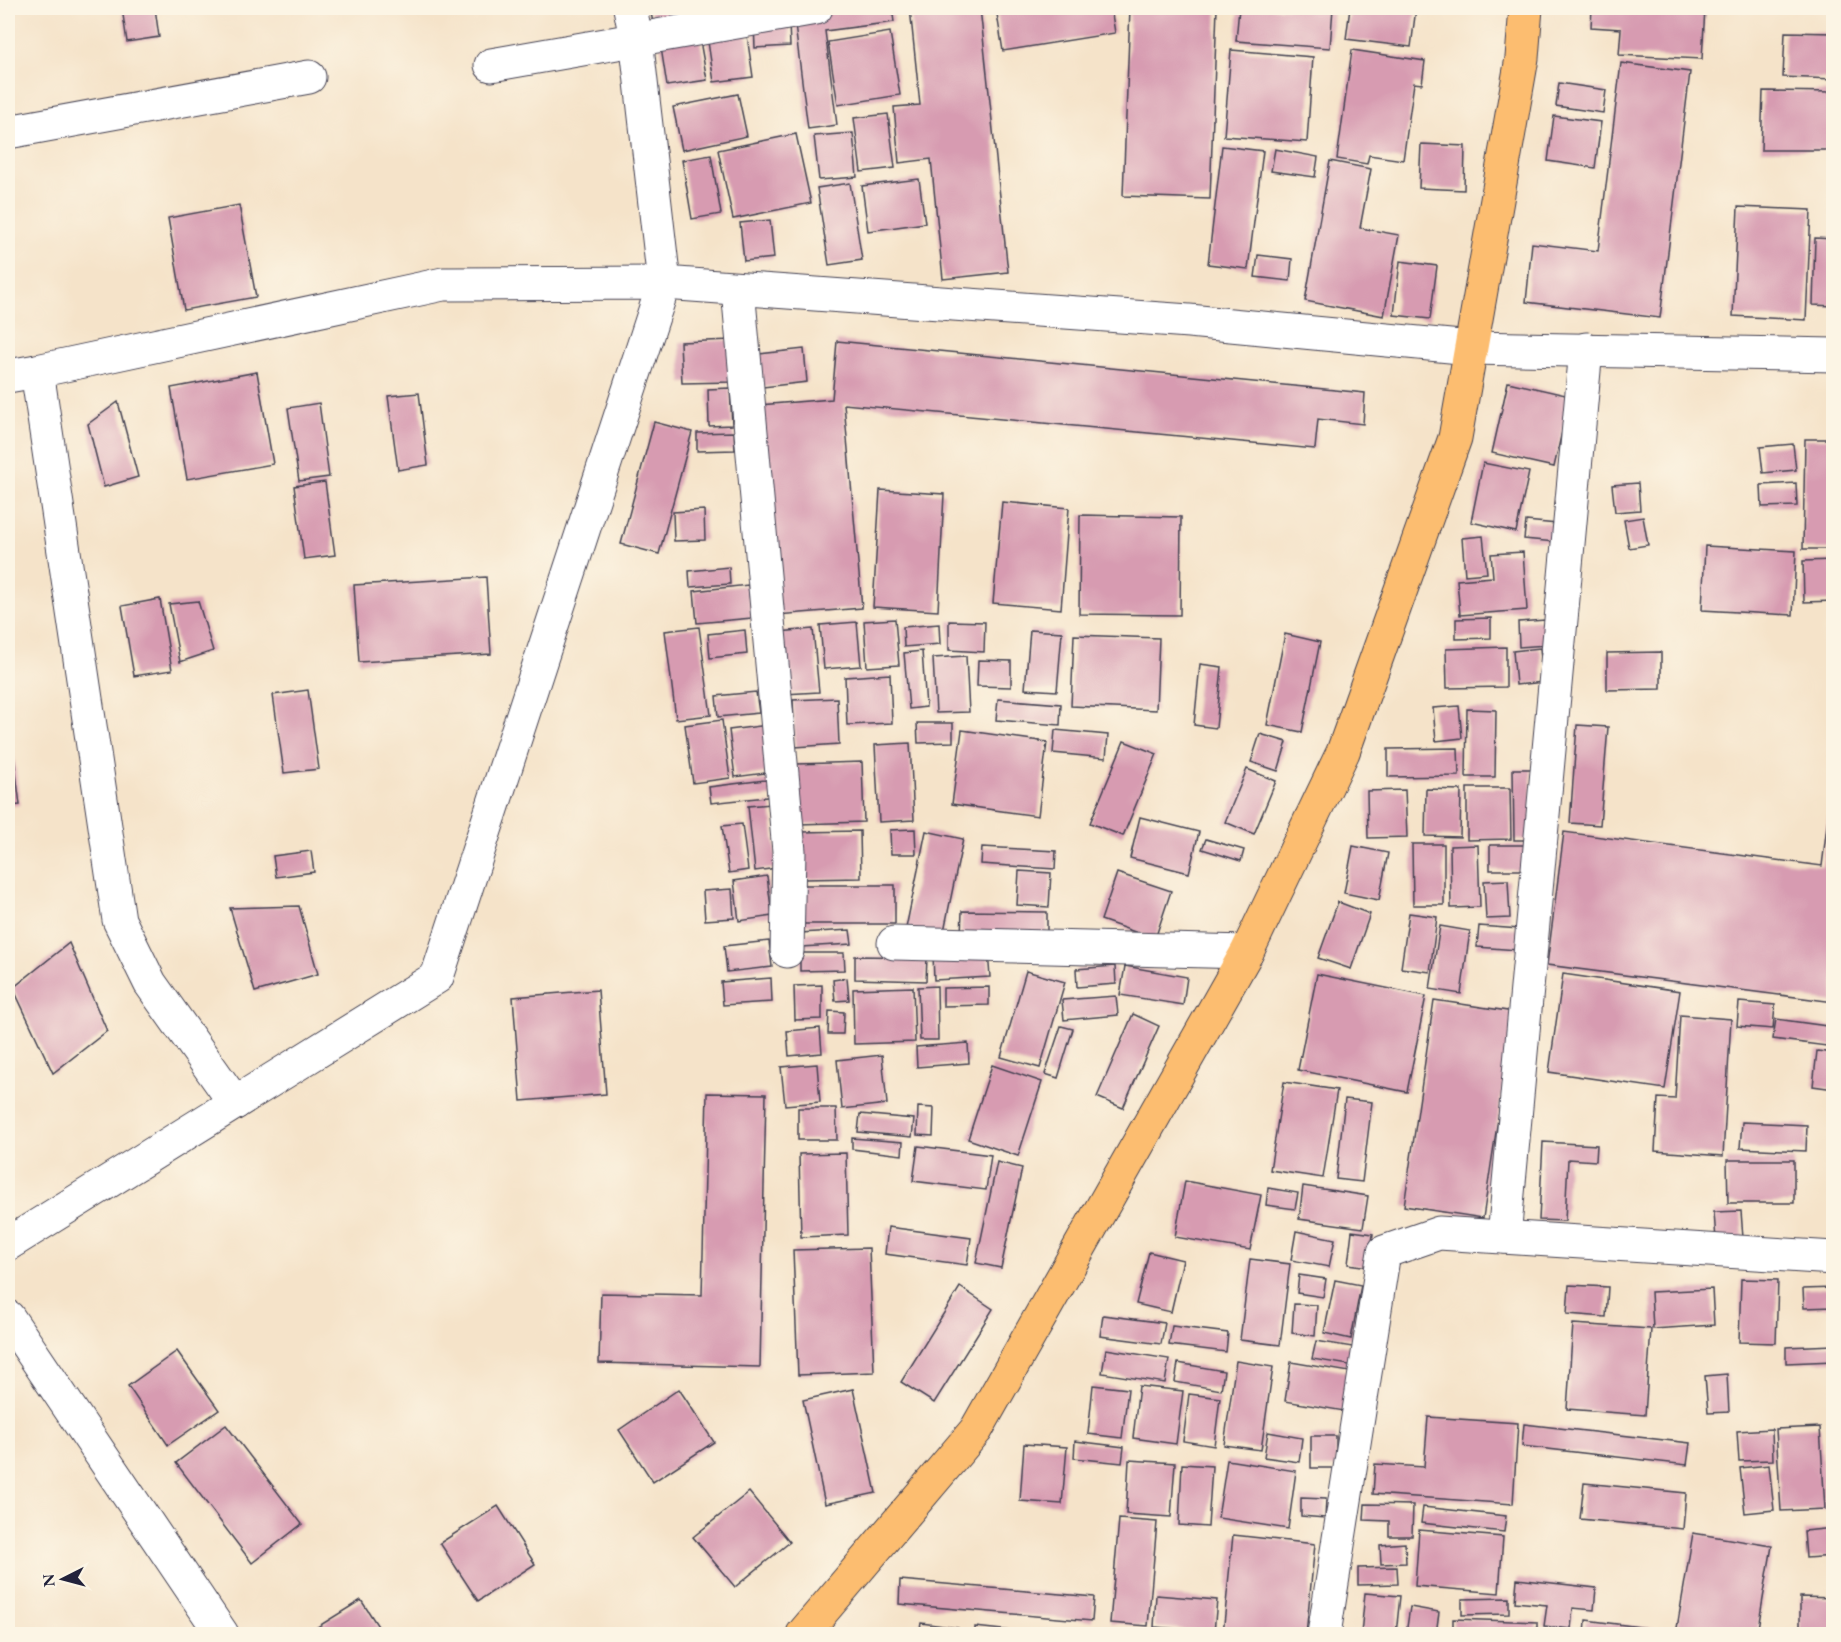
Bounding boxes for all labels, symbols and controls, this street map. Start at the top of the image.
north arrow [33,1549,93,1609]
text: N [37,1573,60,1588]

